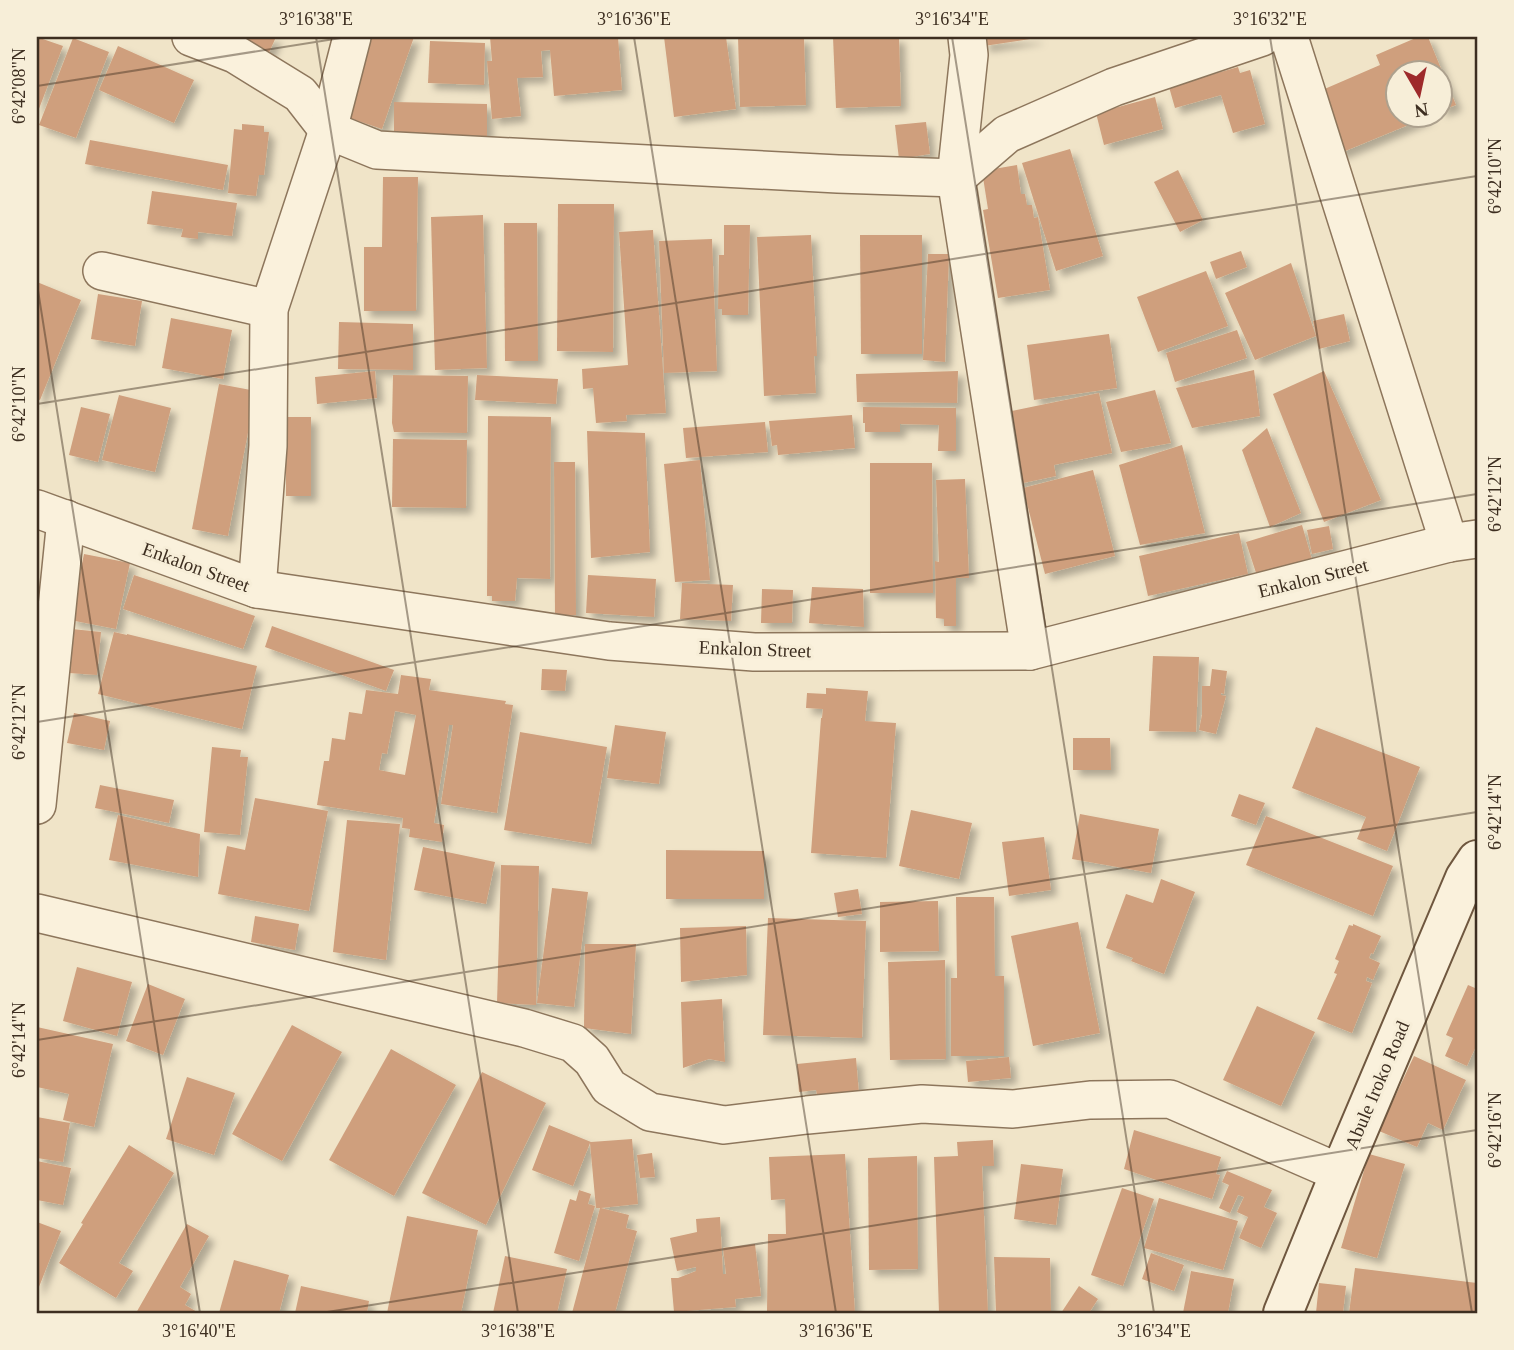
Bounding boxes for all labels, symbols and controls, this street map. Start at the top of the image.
text: 3°16'38"E [279,9,353,29]
text: 3°16'36"E [597,9,671,29]
text: 3°16'34"E [915,9,989,29]
text: 3°16'32"E [1233,9,1307,29]
text: 6°42'08"N [9,48,29,124]
north arrow [1384,60,1454,130]
text: N [1413,99,1430,122]
text: 6°42'10"N [1485,138,1505,214]
text: 6°42'10"N [9,366,29,442]
text: 6°42'12"N [1485,456,1505,532]
street label: Enkalon Street [140,538,253,596]
street label: Enkalon Street [1256,554,1371,602]
street label: Enkalon Street [698,637,812,661]
text: 6°42'12"N [9,684,29,760]
text: 6°42'14"N [1485,774,1505,850]
text: 6°42'14"N [9,1002,29,1078]
street label: Abule Iroko Road [1341,1017,1414,1152]
text: 6°42'16"N [1485,1092,1505,1168]
text: 3°16'40"E [162,1321,236,1341]
text: 3°16'38"E [481,1321,555,1341]
text: 3°16'36"E [799,1321,873,1341]
text: 3°16'34"E [1117,1321,1191,1341]

